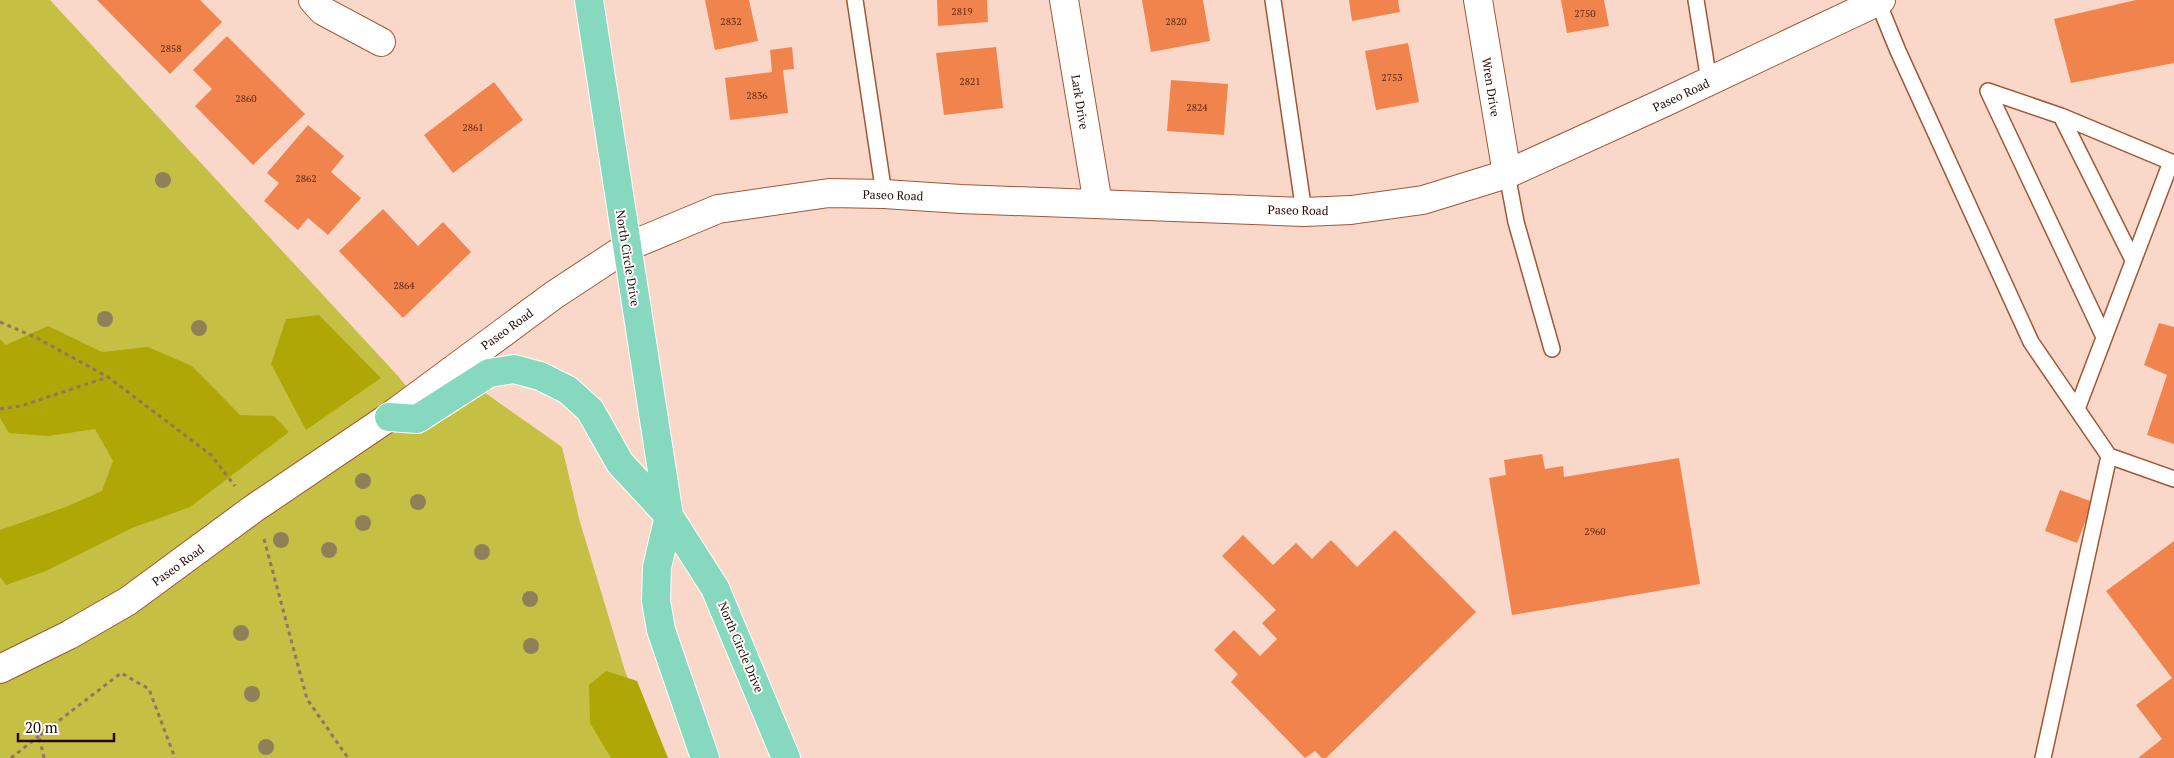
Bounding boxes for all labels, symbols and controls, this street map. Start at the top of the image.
house number: 2819 [951,5,973,18]
house number: 2750 [1574,7,1596,20]
house number: 2832 [720,15,742,28]
house number: 2820 [1165,15,1187,28]
house number: 2858 [160,42,182,55]
street label: Wren Drive [1479,56,1503,118]
house number: 2753 [1381,71,1403,84]
street label: Lark Drive [1068,74,1092,130]
house number: 2821 [959,75,981,88]
street label: Paseo Road [1650,75,1712,115]
house number: 2836 [746,89,768,102]
house number: 2860 [235,92,257,105]
house number: 2824 [1186,101,1208,114]
house number: 2861 [462,121,484,134]
house number: 2862 [295,172,317,185]
street label: Paseo Road [862,186,924,204]
street label: Paseo Road [1267,202,1329,218]
street label: North Circle Drive [613,209,643,307]
house number: 2864 [393,279,415,292]
street label: Paseo Road [478,305,536,353]
house number: 2960 [1584,525,1606,538]
street label: Paseo Road [149,541,207,589]
street label: North Circle Drive [715,599,767,695]
scale bar [18,710,114,742]
text: 20 m [25,717,58,737]

